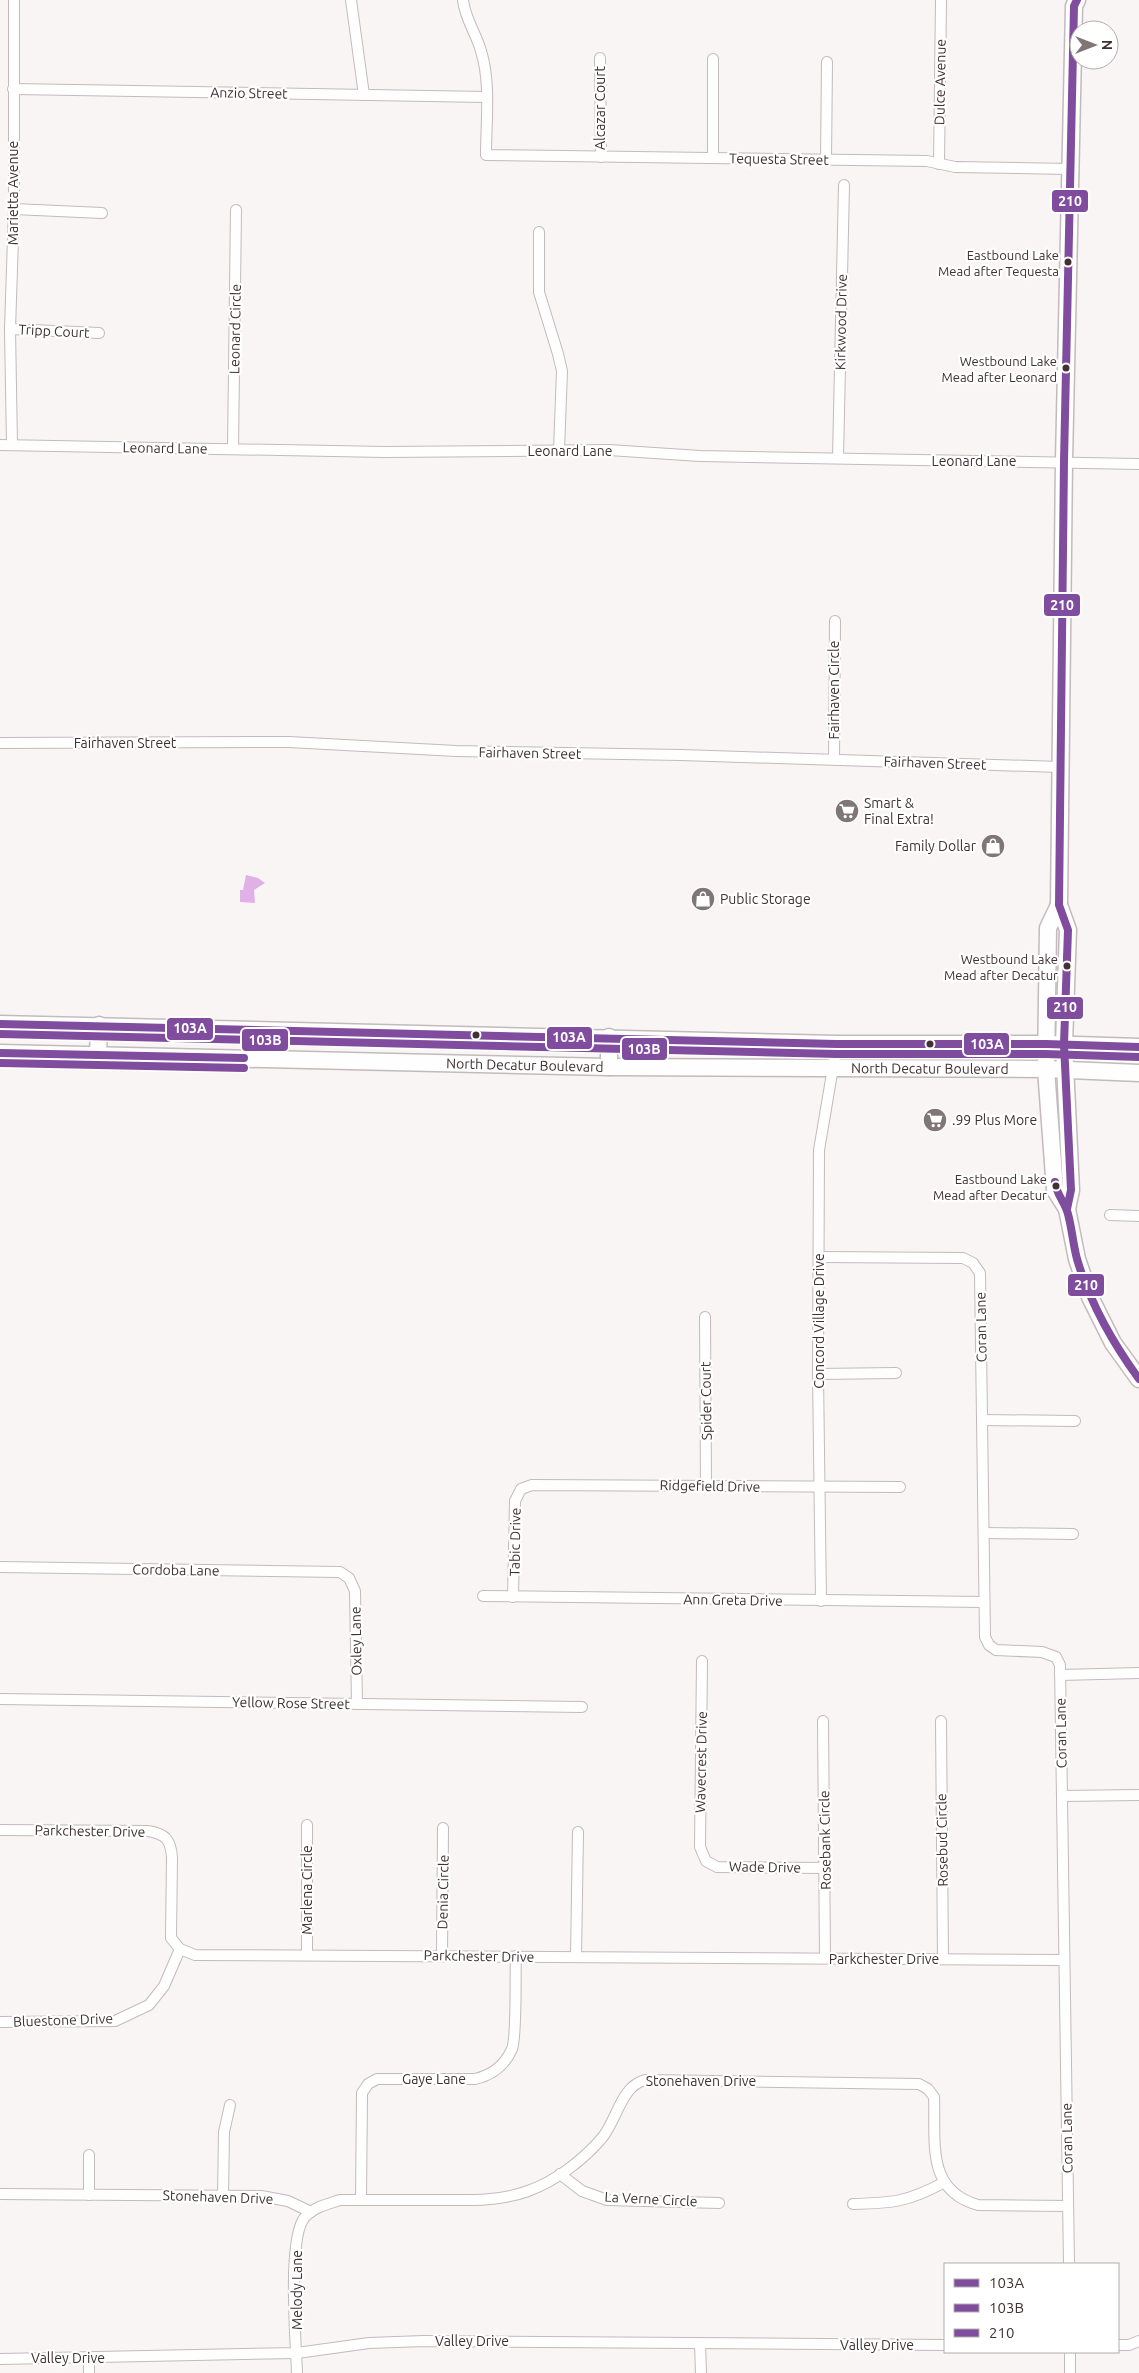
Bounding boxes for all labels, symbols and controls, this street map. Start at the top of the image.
north arrow [1069,20,1119,70]
street label: Dulce Avenue [931,39,949,125]
text: N [1099,40,1115,50]
street label: Alcazar Court [592,65,608,150]
street label: Anzio Street [210,84,288,102]
street label: Marietta Avenue [5,141,21,245]
street label: Tequesta Street [729,150,830,168]
line badge: 210 [1051,189,1089,213]
text: 210 [1058,193,1082,209]
place label: Eastbound Lake Mead after Tequesta [938,248,1059,278]
marker: Eastbound Lake Mead after Tequesta [1063,257,1073,267]
street label: Kirkwood Drive [832,274,850,370]
street label: Leonard Circle [226,284,244,374]
street label: Tripp Court [18,321,90,341]
place label: Westbound Lake Mead after Leonard [941,354,1057,384]
marker: Westbound Lake Mead after Leonard [1061,363,1071,373]
street label: Leonard Lane [122,439,208,457]
street label: Leonard Lane [528,443,612,459]
street label: Leonard Lane [932,453,1016,469]
line badge: 210 [1043,593,1081,617]
text: 210 [1050,597,1074,613]
street label: Fairhaven Circle [826,641,842,739]
street label: Fairhaven Street [74,735,177,751]
street label: Fairhaven Street [479,744,582,762]
street label: Fairhaven Street [883,753,987,773]
place label: Smart & Final Extra! [864,795,934,827]
supermarket icon: Smart & Final Extra! [834,798,860,824]
shop icon: Family Dollar [980,833,1006,859]
place label: Family Dollar [895,838,977,854]
shop icon: Public Storage [690,886,716,912]
place label: Public Storage [720,891,811,907]
place label: Westbound Lake Mead after Decatur [944,952,1058,982]
marker: Westbound Lake Mead after Decatur [1062,961,1072,971]
line badge: 210 [1046,996,1084,1020]
text: 210 [1053,999,1077,1015]
line badge: 103A [166,1017,214,1041]
text: 103A [173,1020,207,1036]
line badge: 103A [546,1026,593,1050]
line badge: 103B [241,1028,289,1052]
text: 103A [552,1029,586,1045]
unlabelled marker [471,1030,481,1040]
text: 103B [249,1032,281,1048]
line badge: 103A [963,1032,1010,1056]
text: 103A [970,1036,1004,1052]
line badge: 103B [621,1037,668,1061]
unlabelled marker [925,1039,935,1049]
text: 103B [628,1041,660,1057]
street label: North Decatur Boulevard [446,1055,604,1075]
street label: North Decatur Boulevard [851,1060,1009,1077]
supermarket icon: .99 Plus More [922,1107,948,1133]
place label: .99 Plus More [952,1112,1037,1128]
place label: Eastbound Lake Mead after Decatur [933,1172,1047,1202]
marker: Eastbound Lake Mead after Decatur [1051,1181,1061,1191]
street label: Concord Village Drive [811,1253,827,1389]
line badge: 210 [1067,1273,1105,1297]
text: 210 [1074,1277,1098,1293]
street label: Coran Lane [972,1292,990,1362]
street label: Spider Court [697,1361,715,1441]
street label: Ridgefield Drive [660,1477,760,1495]
street label: Tabic Drive [506,1507,524,1577]
street label: Cordoba Lane [132,1561,220,1579]
street label: Ann Greta Drive [683,1591,783,1609]
street label: Oxley Lane [347,1606,365,1676]
street label: Yellow Rose Street [232,1694,351,1712]
street label: Coran Lane [1052,1698,1070,1768]
street label: Wavecrest Drive [692,1711,710,1813]
street label: Rosebank Circle [816,1790,834,1890]
street label: Rosebud Circle [933,1793,951,1887]
street label: Parkchester Drive [35,1822,145,1840]
street label: Marlena Circle [299,1845,315,1935]
street label: Denia Circle [434,1855,452,1929]
street label: Wade Drive [729,1858,801,1876]
street label: Parkchester Drive [424,1947,534,1965]
street label: Parkchester Drive [829,1951,939,1967]
street label: Bluestone Drive [13,2010,113,2030]
street label: Gaye Lane [402,2071,466,2087]
street label: Stonehaven Drive [646,2073,756,2089]
street label: Coran Lane [1058,2103,1076,2173]
street label: Stonehaven Drive [162,2187,274,2207]
street label: La Verne Circle [604,2189,698,2209]
street label: Melody Lane [289,2250,305,2330]
legend [944,2263,1119,2353]
text: 103A [989,2274,1024,2291]
text: 103B [989,2299,1024,2316]
text: 210 [989,2324,1014,2341]
street label: Valley Drive [435,2333,509,2349]
street label: Valley Drive [840,2337,914,2353]
street label: Valley Drive [31,2350,105,2366]

